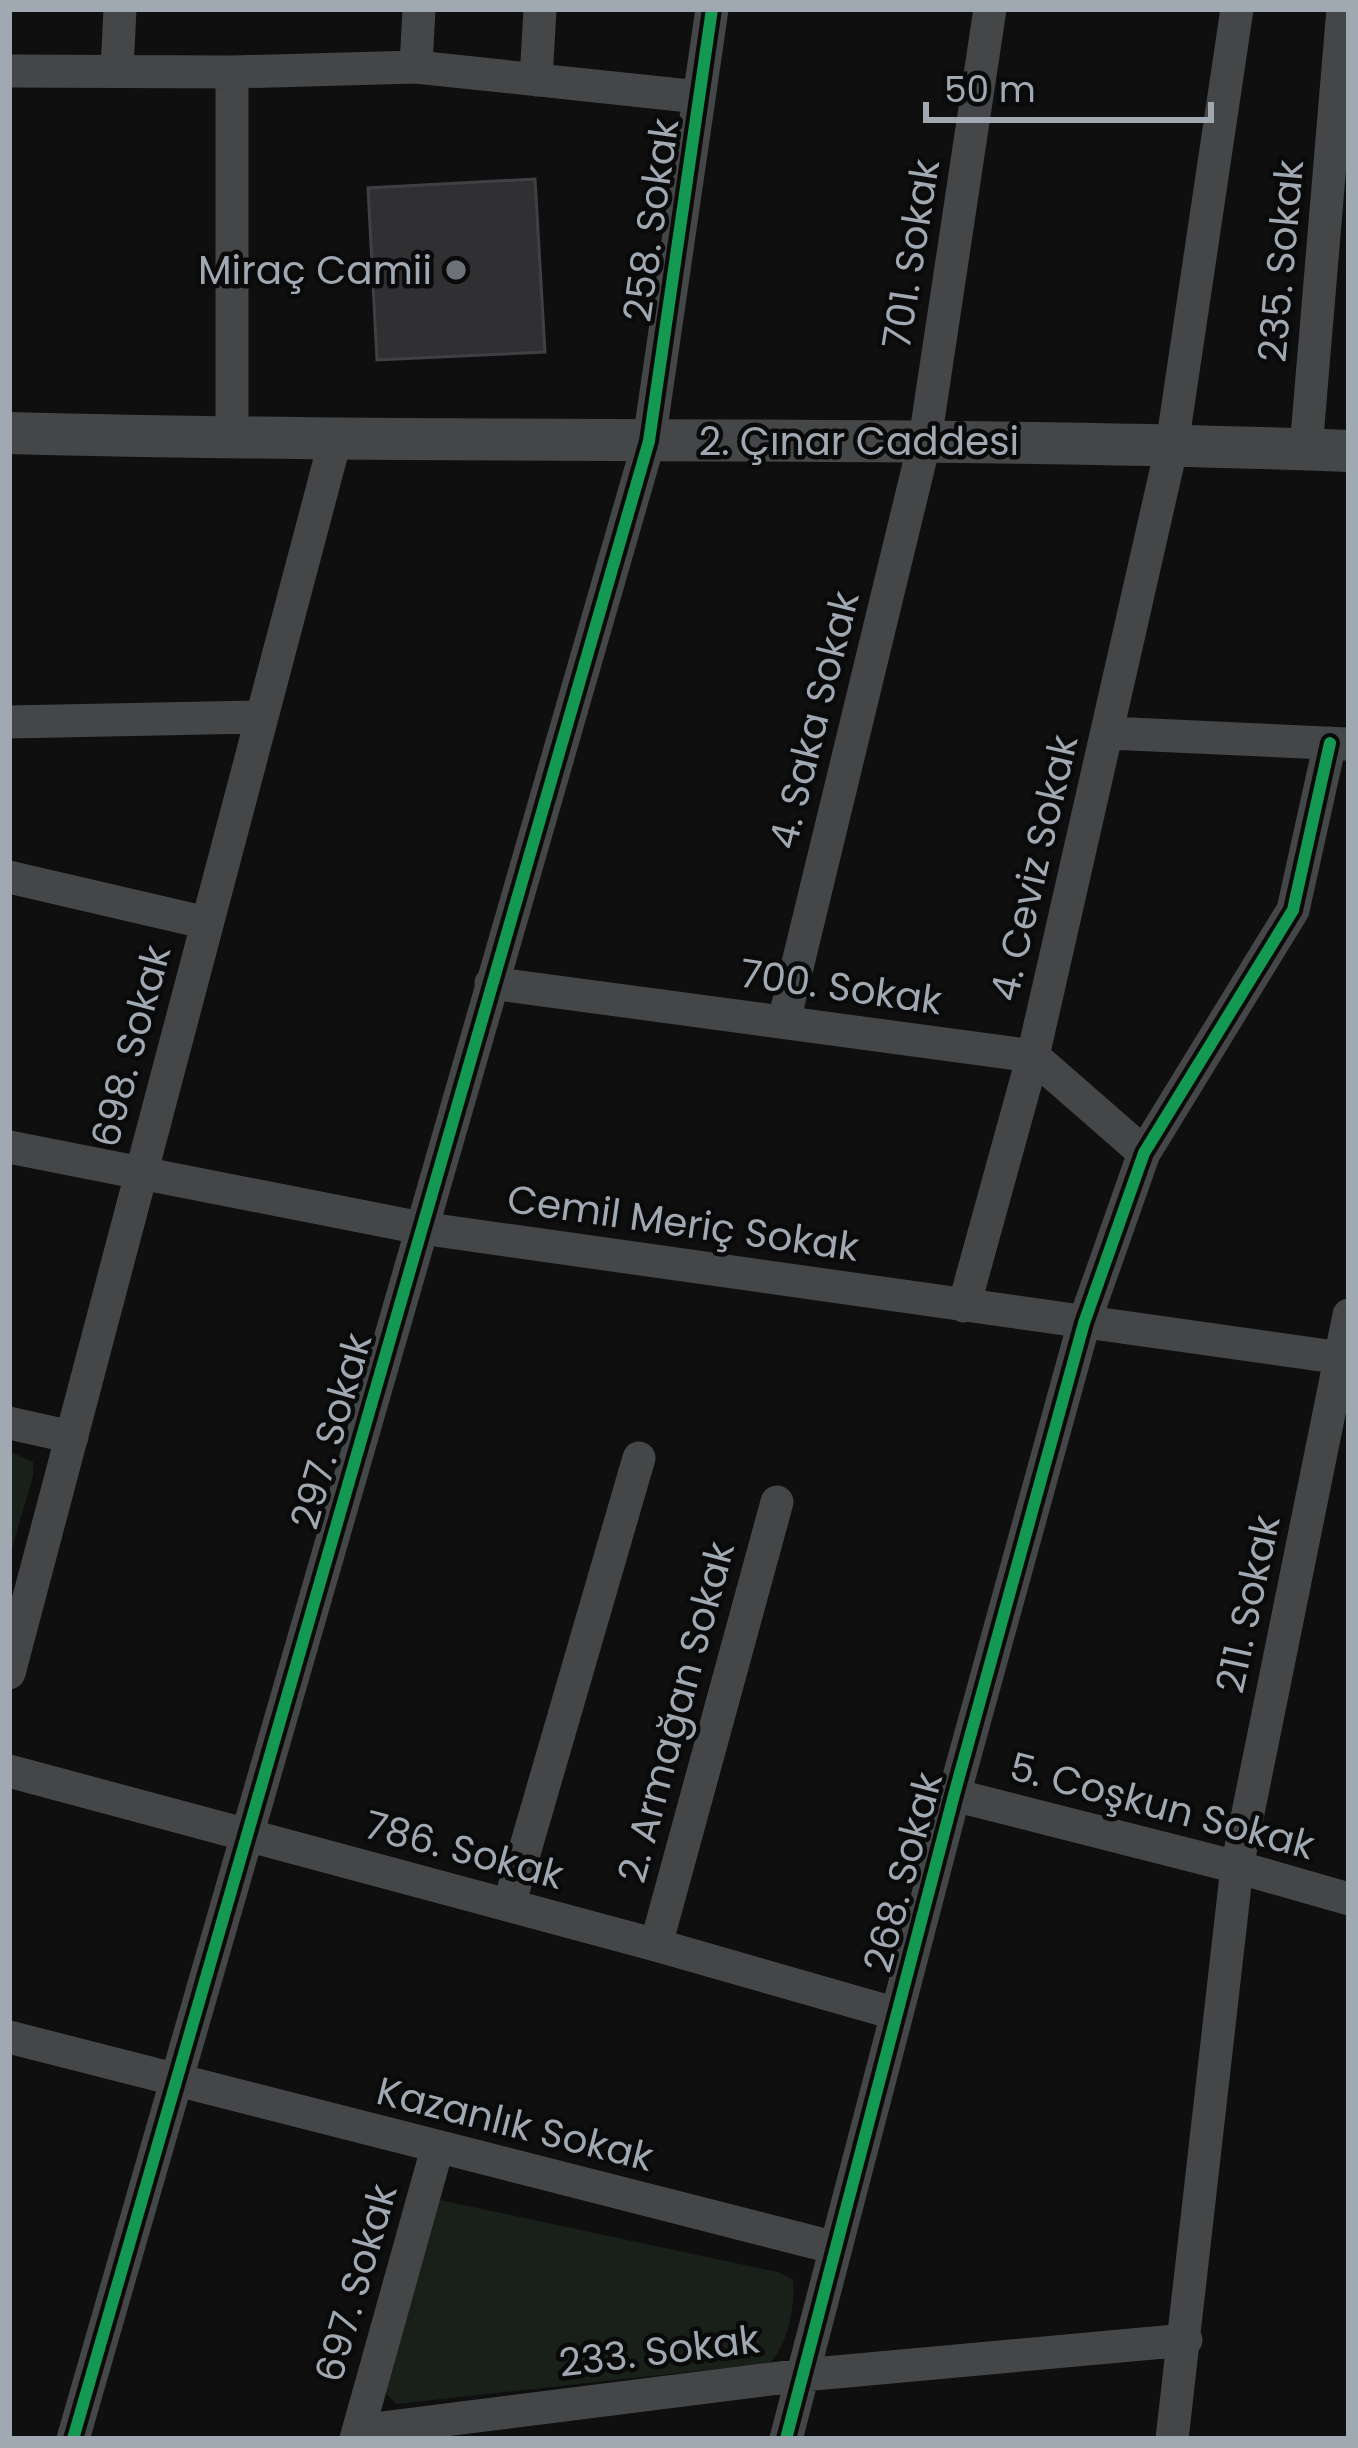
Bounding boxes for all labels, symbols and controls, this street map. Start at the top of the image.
scale bar [926,48,1211,122]
text: 50 m [944,64,1036,115]
street label: 258. Sokak [610,115,692,325]
street label: 701. Sokak [869,155,953,353]
street label: 235. Sokak [1245,158,1317,364]
place label: Miraç Camii [198,243,432,298]
marker: Miraç Camii [443,257,469,283]
street label: 2. Çınar Caddesi [699,414,1019,469]
street label: 4. Saka Sokak [755,585,873,855]
street label: 4. Ceviz Sokak [977,730,1091,1006]
street label: 698. Sokak [78,939,184,1153]
street label: 700. Sokak [737,946,945,1028]
street label: Cemil Meriç Sokak [504,1171,862,1275]
street label: 297. Sokak [277,1327,385,1535]
street label: 211. Sokak [1202,1510,1294,1698]
street label: 2. Armağan Sokak [604,1535,748,1889]
street label: 5. Coşkun Sokak [1004,1739,1320,1873]
street label: 268. Sokak [850,1766,956,1978]
street label: 786. Sokak [359,1797,569,1903]
street label: Kazanlık Sokak [371,2063,659,2185]
street label: 697. Sokak [302,2178,410,2388]
street label: 233. Sokak [556,2311,762,2391]

